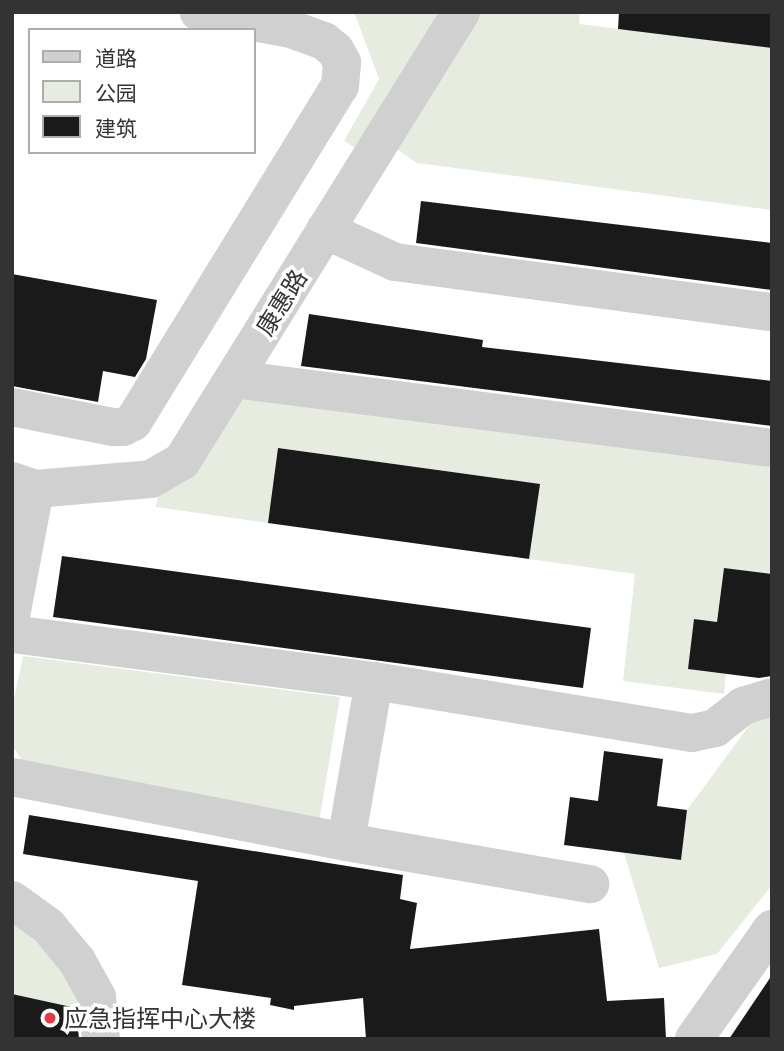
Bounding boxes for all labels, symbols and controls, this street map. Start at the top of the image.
legend [28,28,256,154]
text: 道路 [95,45,137,70]
text: 公园 [95,80,137,105]
text: 建筑 [95,115,137,140]
street label: 康惠路 [250,264,312,340]
place label: 应急指挥中心大楼 [64,1004,256,1032]
marker: 应急指挥中心大楼 [42,1010,58,1026]

